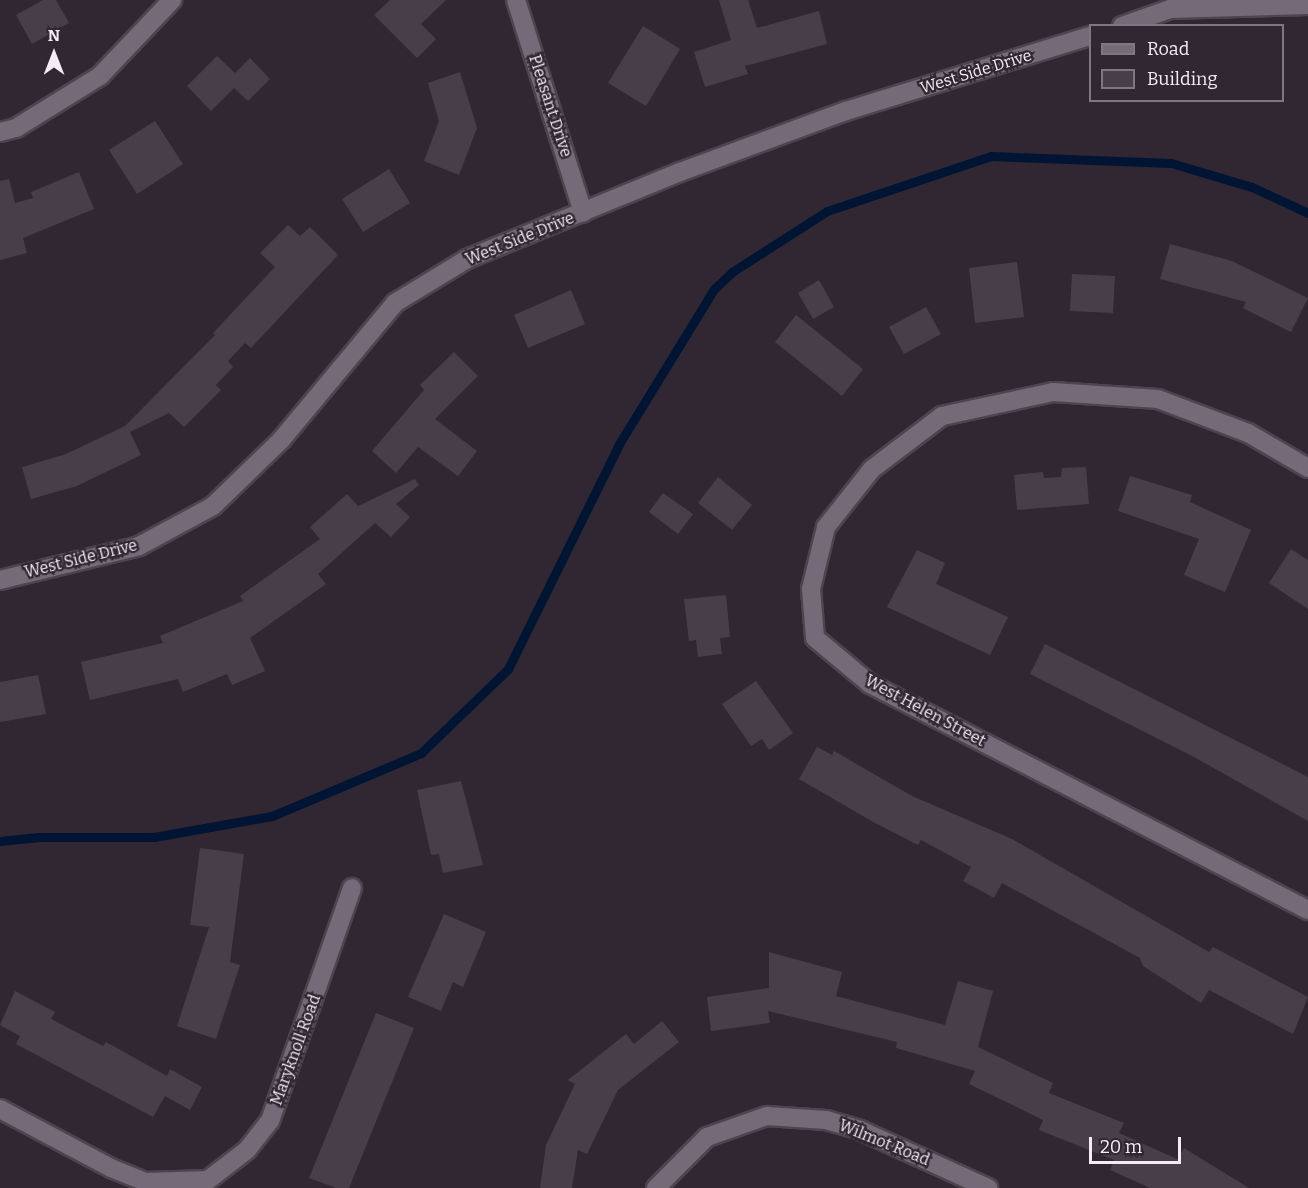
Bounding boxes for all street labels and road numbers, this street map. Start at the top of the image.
street label: West Side Drive [918,46,1034,98]
street label: Pleasant Drive [524,52,576,160]
street label: West Side Drive [463,208,577,270]
street label: West Side Drive [23,536,139,582]
street label: West Helen Street [861,671,989,751]
street label: Maryknoll Road [267,992,325,1108]
street label: Wilmot Road [836,1116,932,1170]

